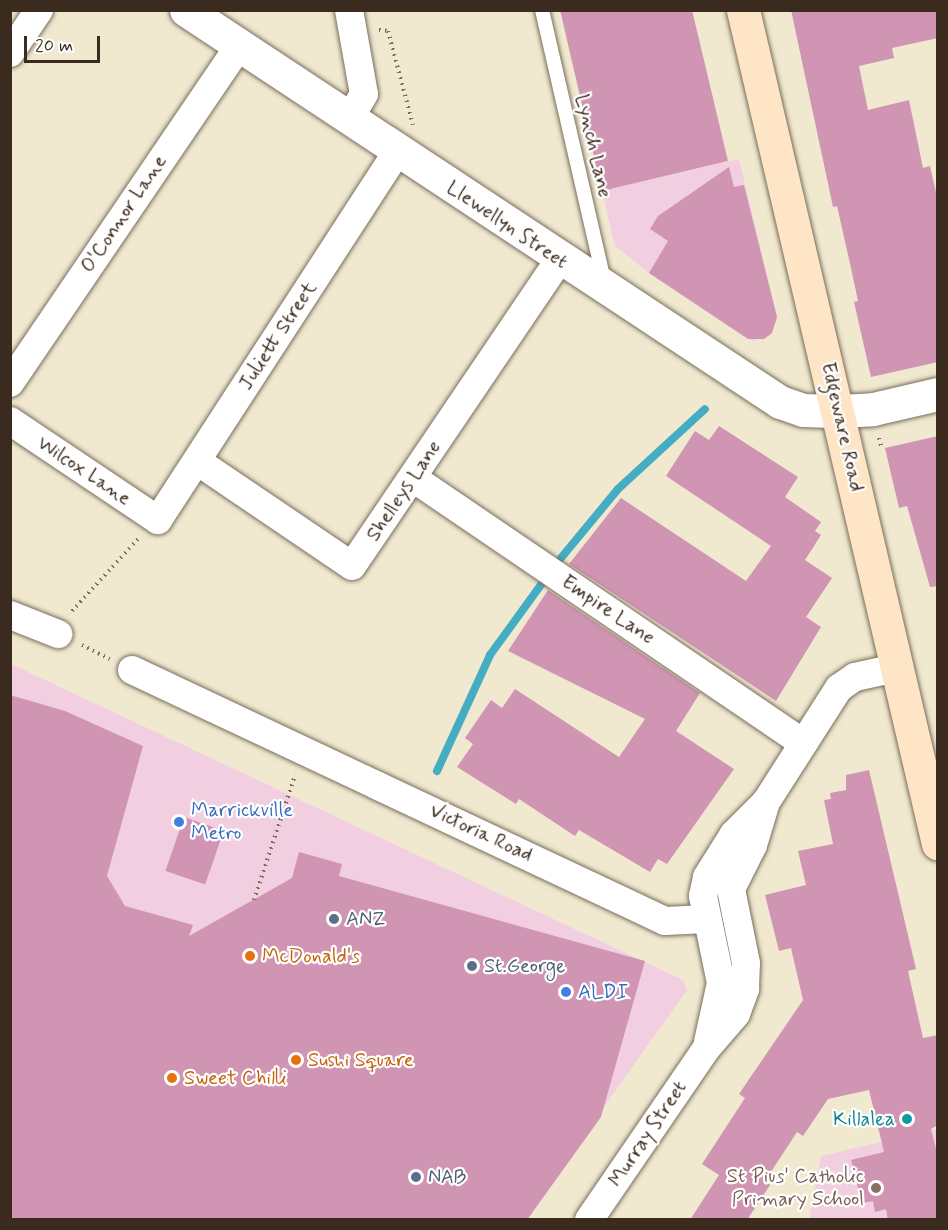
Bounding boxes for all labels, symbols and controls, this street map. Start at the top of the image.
scale bar [27,24,104,62]
text: 20 m [35,34,73,58]
street label: Lynch Lane [569,92,617,200]
street label: O'Connor Lane [77,153,171,275]
street label: Llewellyn Street [441,175,573,275]
street label: Juliett Street [234,277,322,395]
street label: Edgeware Road [816,361,868,493]
street label: Wilcox Lane [35,432,133,510]
street label: Shelleys Lane [362,436,446,546]
street label: Empire Lane [557,570,659,650]
place label: Marrickville Metro [191,798,293,845]
street label: Victoria Road [426,799,536,867]
marker: Marrickville Metro [172,815,186,829]
place label: ANZ [346,907,385,931]
marker: ANZ [327,912,341,926]
place label: McDonald's [262,944,360,968]
marker: McDonald's [243,949,257,963]
place label: St.George [484,954,566,978]
marker: St.George [465,959,479,973]
place label: ALDI [578,980,628,1004]
marker: ALDI [559,985,573,999]
place label: Sushi Square [308,1048,414,1072]
marker: Sushi Square [289,1053,303,1067]
place label: Sweet Chilli [184,1066,287,1090]
marker: Sweet Chilli [165,1071,179,1085]
street label: Murray Street [603,1075,693,1193]
place label: Killalea [833,1107,895,1131]
marker: Killalea [900,1112,914,1126]
place label: St Pius' Catholic Primary School [729,1164,864,1211]
place label: NAB [428,1165,466,1189]
marker: NAB [409,1170,423,1184]
marker: St Pius' Catholic Primary School [869,1181,883,1195]

